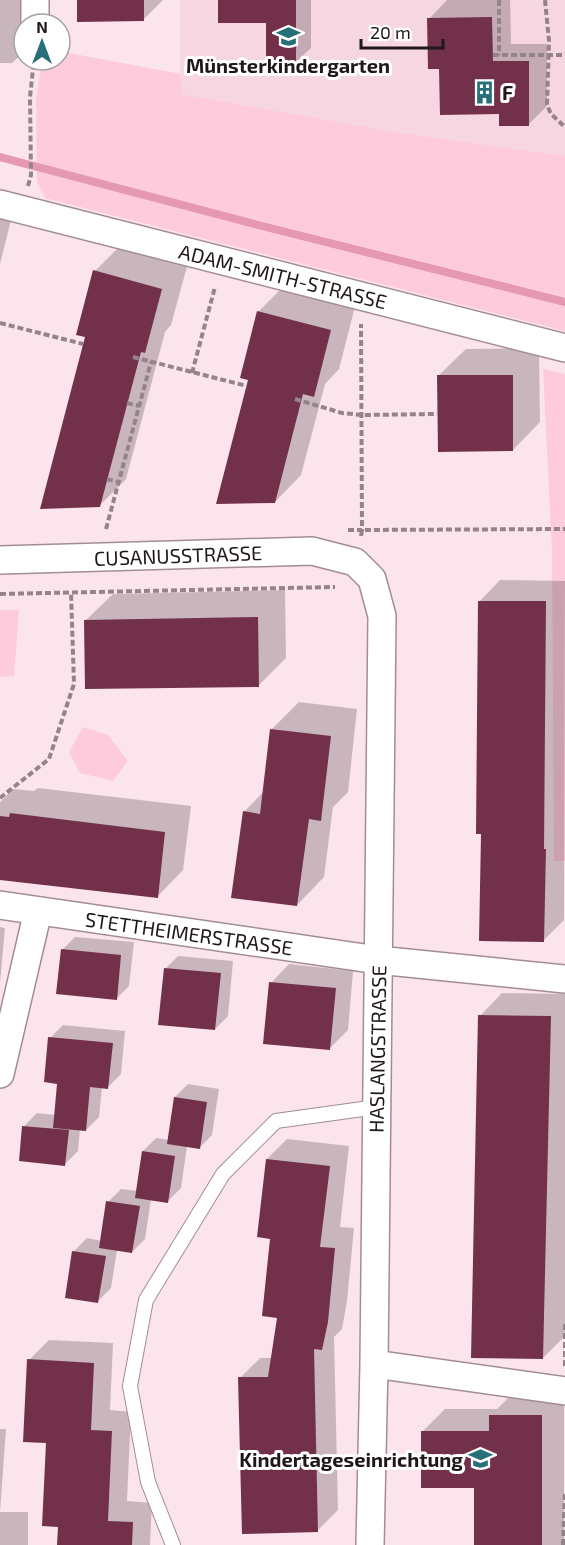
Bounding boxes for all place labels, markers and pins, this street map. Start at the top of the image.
school or university icon: Münsterkindergarten [275,24,301,50]
place label: Münsterkindergarten [186,53,390,77]
building icon: F [471,79,497,105]
place label: F [502,80,513,104]
school or university icon: Kindertageseinrichtung [468,1446,494,1472]
place label: Kindertageseinrichtung [239,1447,463,1471]

